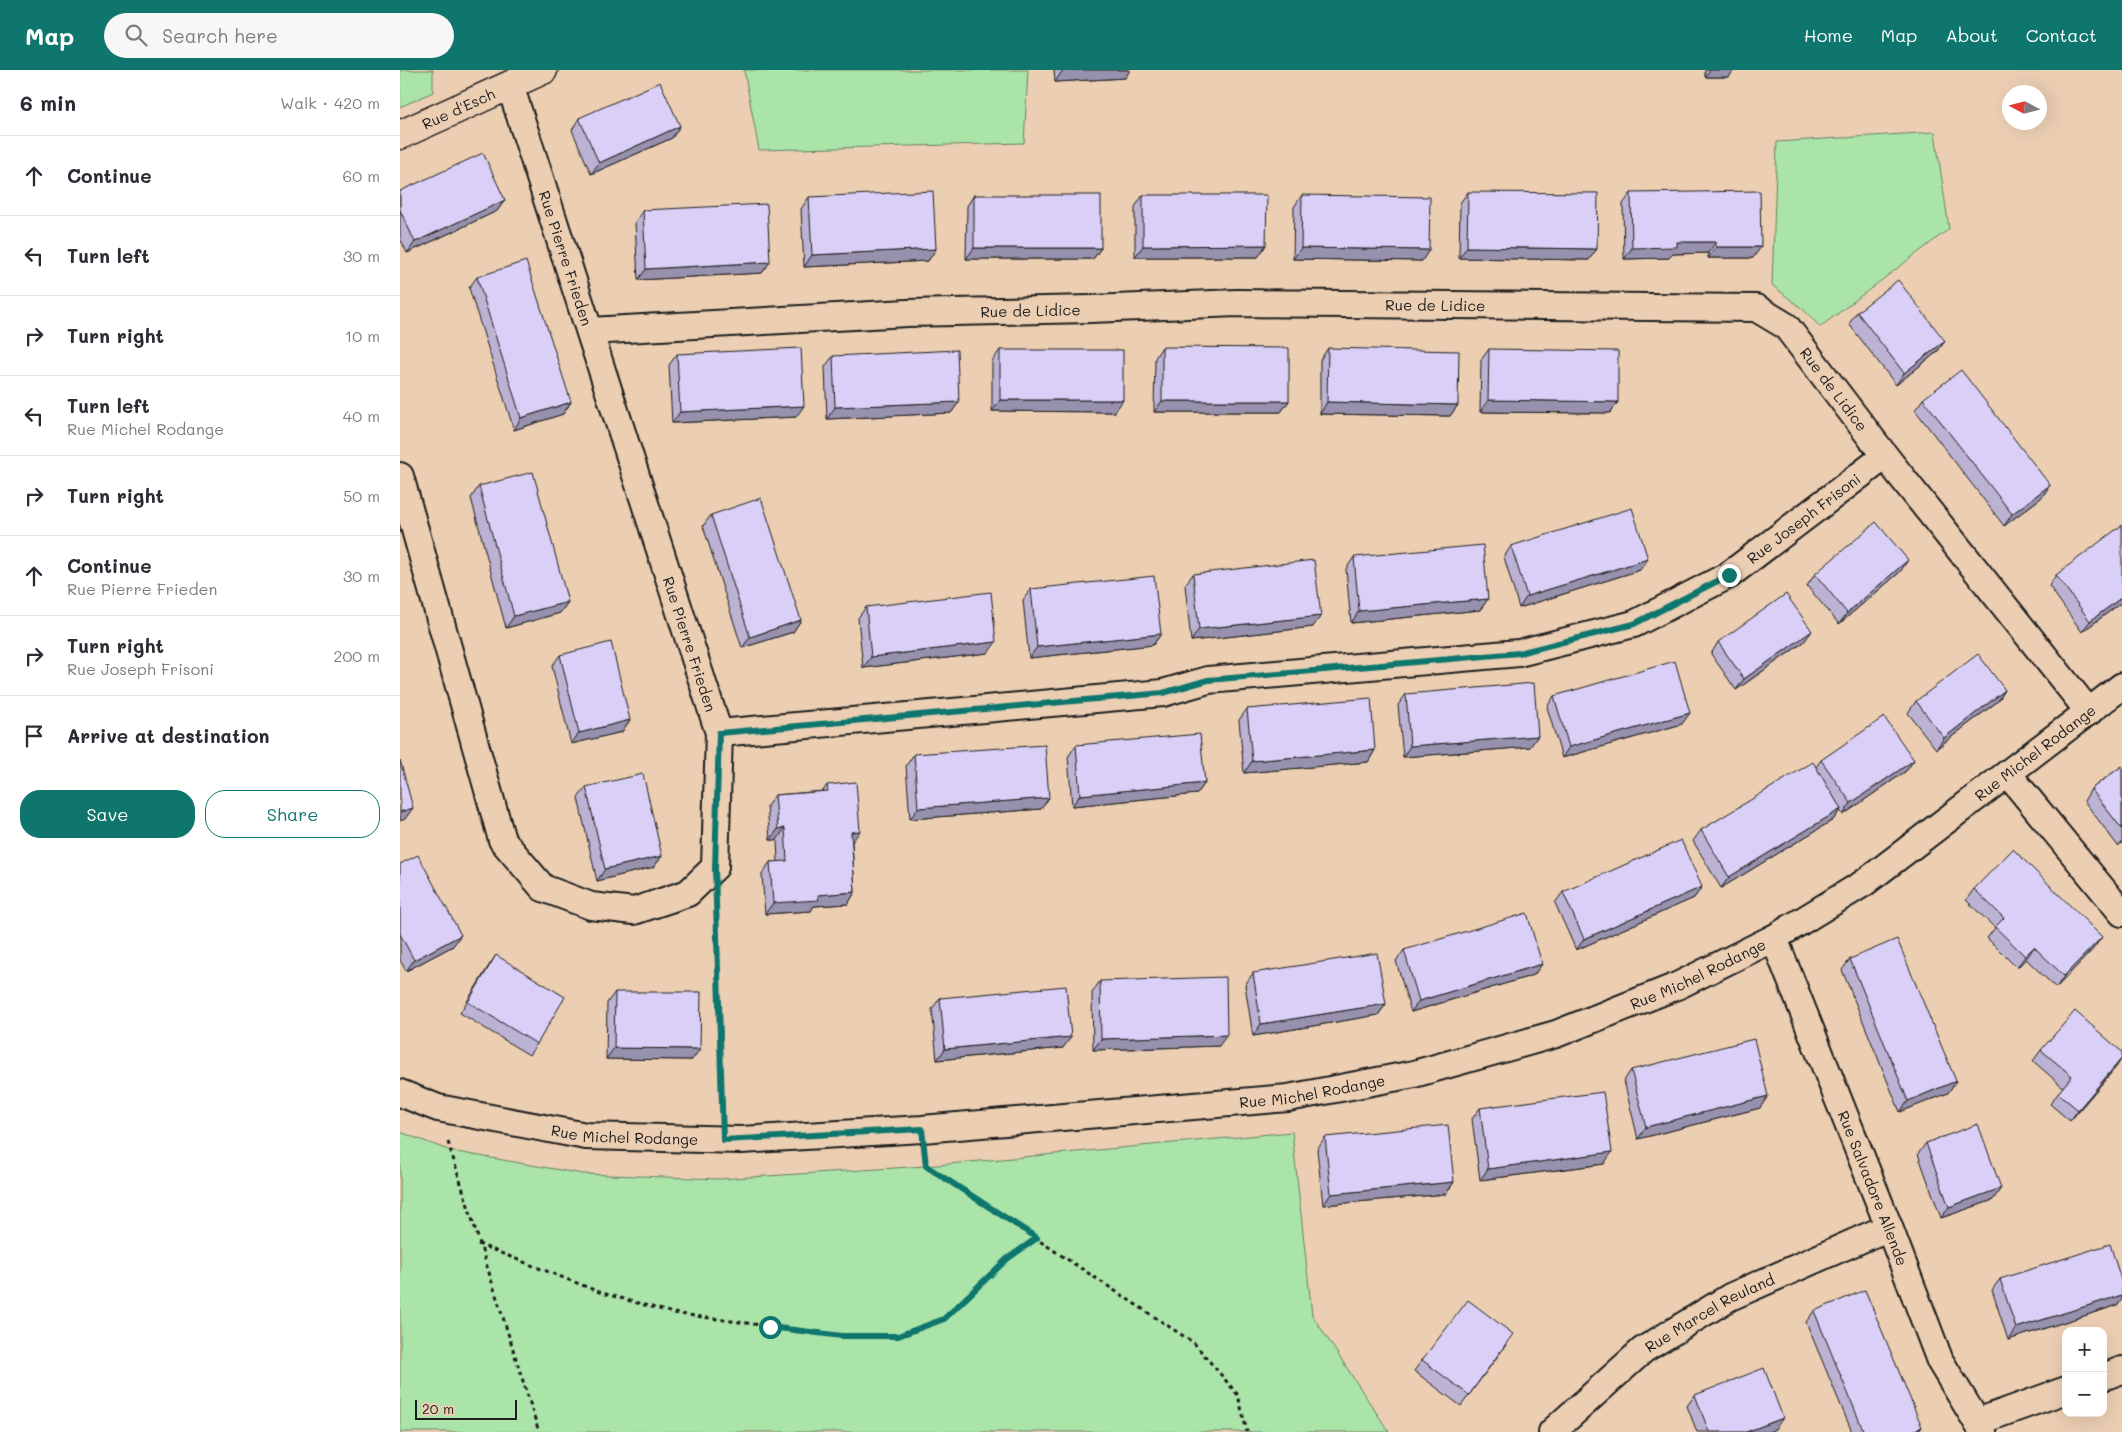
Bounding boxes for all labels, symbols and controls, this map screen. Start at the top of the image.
search box [104,13,454,58]
text: Map [25,20,74,51]
icon: search [122,21,150,49]
text: Search here [162,23,278,48]
text: Home [1804,23,1853,47]
text: Map [1881,23,1917,47]
text: About [1945,23,1998,47]
text: Contact [2026,23,2097,47]
street label: Rue d'Esch [419,83,498,134]
north arrow [2002,85,2047,130]
text: 6 min [20,89,76,116]
text: Walk · 420 m [280,92,380,113]
icon: ahead [20,162,48,190]
text: Continue [67,163,152,188]
text: 60 m [343,165,380,186]
street label: Rue Pierre Frieden [535,188,597,328]
icon: left [20,242,48,270]
text: Turn left [67,243,150,268]
text: 30 m [343,245,380,266]
street label: Rue de Lidice [1385,294,1486,315]
street label: Rue de Lidice [980,299,1081,321]
icon: right [20,322,48,350]
text: Turn right [67,323,164,348]
text: 10 m [345,325,380,346]
street label: Rue de Lidice [1796,343,1872,435]
text: Turn left [67,393,150,418]
icon: left [20,402,48,430]
text: 40 m [343,405,380,426]
text: Rue Michel Rodange [67,418,224,439]
street label: Rue Joseph Frisoni [1743,468,1864,568]
icon: right [20,482,48,510]
text: Turn right [67,483,164,508]
text: 50 m [343,485,380,506]
text: Continue [67,553,152,578]
icon: ahead [20,562,48,590]
route end [1718,564,1741,587]
text: 30 m [343,565,380,586]
street label: Rue Pierre Frieden [659,574,721,714]
text: Rue Pierre Frieden [67,578,217,599]
text: Turn right [67,633,164,658]
icon: right [20,642,48,670]
text: 200 m [333,645,380,666]
text: Rue Joseph Frisoni [67,658,214,679]
street label: Rue Michel Rodange [1970,700,2100,805]
icon: arrive [20,722,48,750]
text: Arrive at destination [67,723,270,748]
button: Save [20,790,195,838]
button: Share [205,790,380,838]
street label: Rue Michel Rodange [1627,934,1769,1014]
street label: Rue Michel Rodange [1238,1070,1387,1112]
street label: Rue Salvadore Allende [1834,1107,1913,1268]
street label: Rue Michel Rodange [550,1120,698,1149]
street label: Rue Marcel Reuland [1641,1269,1777,1357]
route start [759,1316,782,1339]
map controls [2062,1327,2107,1417]
button: + [2062,1327,2107,1372]
button: − [2062,1372,2107,1417]
scale bar [415,1397,518,1420]
text: 20 m [422,1399,454,1418]

